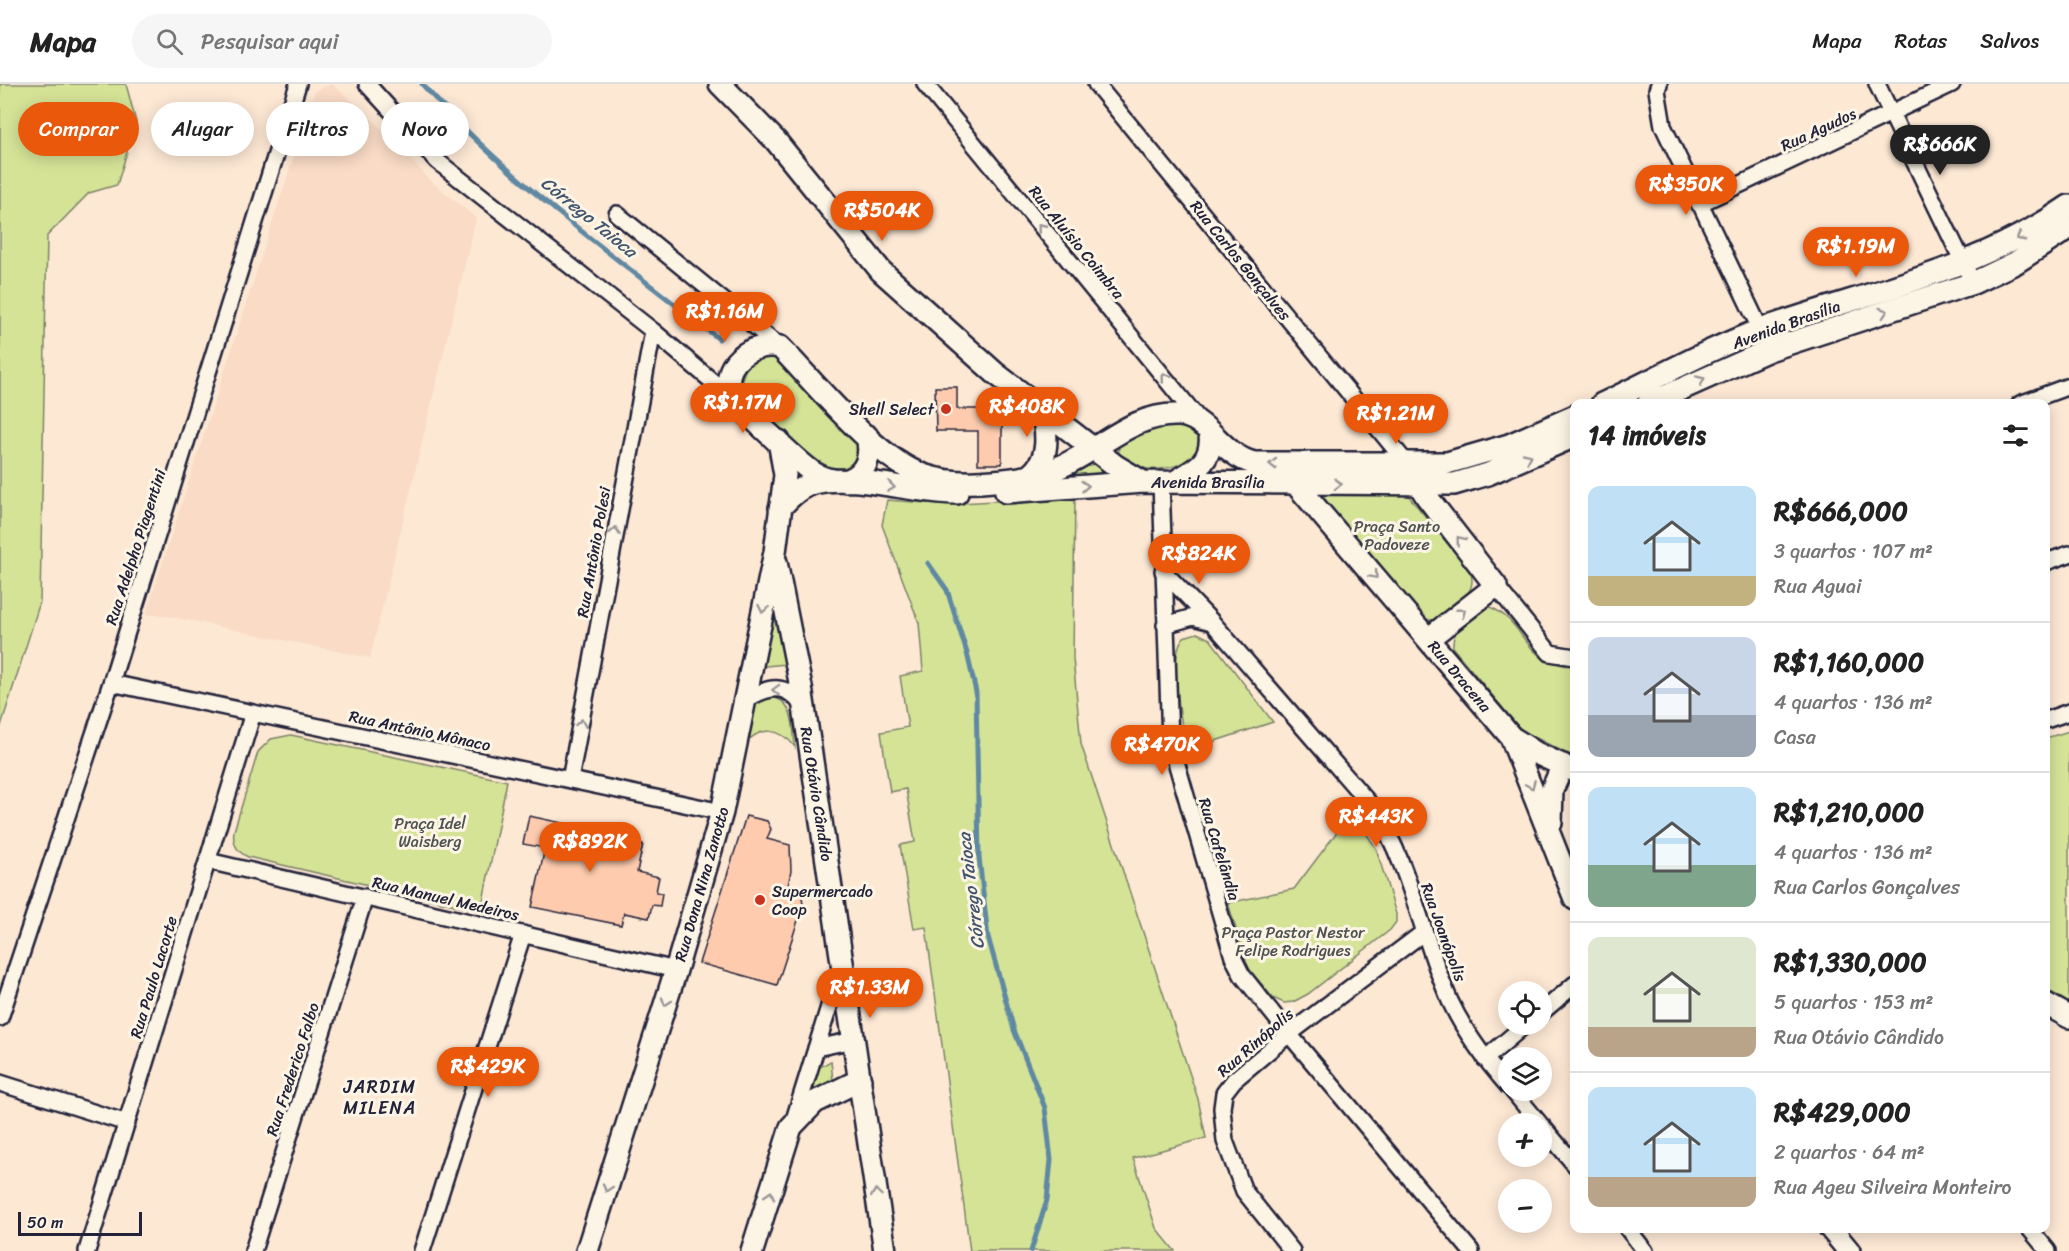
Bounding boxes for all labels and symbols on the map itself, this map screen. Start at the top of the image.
street label: Rua Agudos [1775,99,1861,160]
pin: R$666K [1891,125,1989,176]
pin: R$350K [1637,165,1735,216]
water label: Córrego Taioca [534,168,646,267]
street label: Rua Aluísio Coimbra [1021,179,1133,307]
pin: R$504K [833,191,931,242]
street label: Rua Carlos Gonçalves [1183,193,1299,328]
one-way arrow [1038,223,1049,234]
pin: R$1.19M [1801,227,1911,278]
one-way arrow [2015,230,2026,242]
street label: Avenida Brasília [1727,291,1844,358]
pin: R$1.16M [670,292,780,343]
one-way arrow [1878,307,1889,319]
one-way arrow [1161,373,1172,384]
one-way arrow [1695,375,1706,387]
pin: R$1.17M [688,383,798,434]
pin: R$408K [978,387,1076,438]
pin: R$1.21M [1341,394,1451,445]
place label: Shell Select [849,395,935,424]
marker: Shell Select [939,402,953,416]
one-way arrow [1522,453,1533,465]
one-way arrow [1269,458,1278,470]
street label: Rua Adelpho Piagentini [97,465,175,629]
street label: Avenida Brasília [1150,468,1265,497]
one-way arrow [1333,478,1342,490]
one-way arrow [1081,480,1090,493]
one-way arrow [886,481,896,493]
street label: Rua Antônio Polesi [568,484,619,620]
park label: Praça Santo Padoveze [1354,512,1440,559]
one-way arrow [608,526,621,536]
pin: R$824K [1150,534,1248,585]
one-way arrow [1456,535,1467,546]
one-way arrow [1367,568,1378,579]
one-way arrow [757,604,770,614]
one-way arrow [1455,609,1466,620]
street label: Rua Dracena [1420,633,1499,720]
one-way arrow [771,684,780,697]
street label: Rua Antônio Mônaco [346,701,493,760]
one-way arrow [574,718,586,727]
street label: Rua Otávio Cândido [792,725,841,864]
pin: R$470K [1113,725,1211,776]
one-way arrow [1524,778,1536,789]
street label: Rua Cafelândia [1190,794,1249,904]
pin: R$443K [1327,797,1425,848]
street label: Rua Dona Nina Zanotto [665,803,737,965]
park label: Praça Idel Waisberg [394,809,466,856]
pin: R$892K [541,822,639,873]
water label: Córrego Taioca [948,829,994,951]
street label: Rua Manuel Medeiros [370,867,523,930]
place label: Supermercado Coop [772,877,873,924]
street label: Rua Joanópolis [1412,879,1475,986]
marker: Supermercado Coop [753,893,767,907]
street label: Rua Paulo Lacorte [121,912,186,1042]
park label: Praça Pastor Nestor Felipe Rodrigues [1221,918,1366,965]
pin: R$1.33M [815,968,925,1019]
one-way arrow [661,996,673,1007]
street label: Rua Frederico Falbo [257,999,328,1140]
street label: Rua Rinópolis [1210,1000,1301,1084]
pin: R$429K [439,1047,537,1098]
district label: JARDIM MILENA [343,1071,417,1124]
one-way arrow [602,1182,614,1193]
one-way arrow [871,1189,883,1198]
one-way arrow [762,1190,775,1201]
scale bar [18,1209,142,1236]

